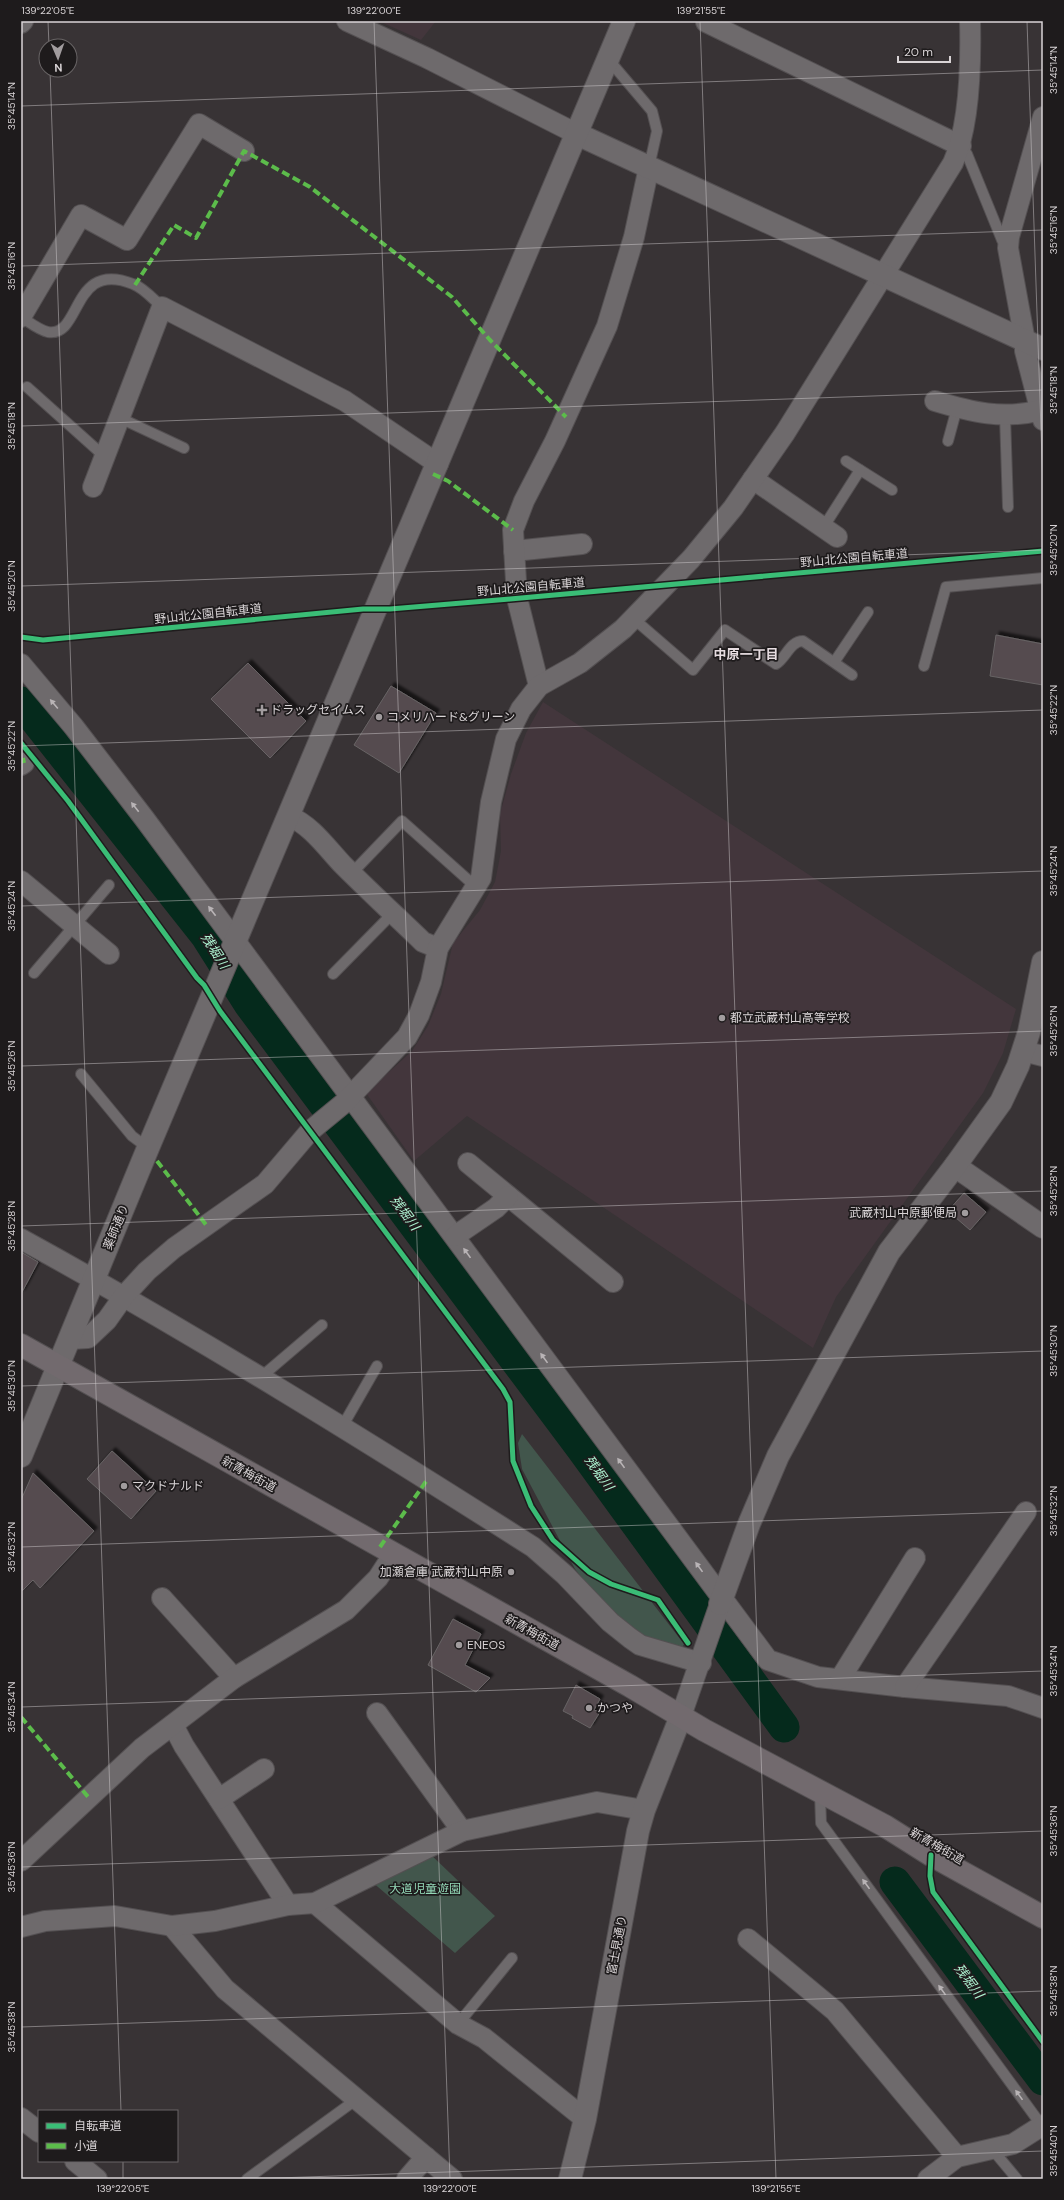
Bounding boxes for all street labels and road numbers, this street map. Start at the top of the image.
street label: 野山北公園自転車道 [800,545,908,571]
street label: 野山北公園自転車道 [477,574,585,600]
street label: 野山北公園自転車道 [153,600,263,628]
street label: 薬師通り [100,1202,132,1252]
street label: 新青梅街道 [219,1452,279,1496]
street label: 新青梅街道 [502,1610,562,1654]
street label: 新青梅街道 [907,1824,967,1868]
street label: 富士見通り [603,1914,631,1976]

